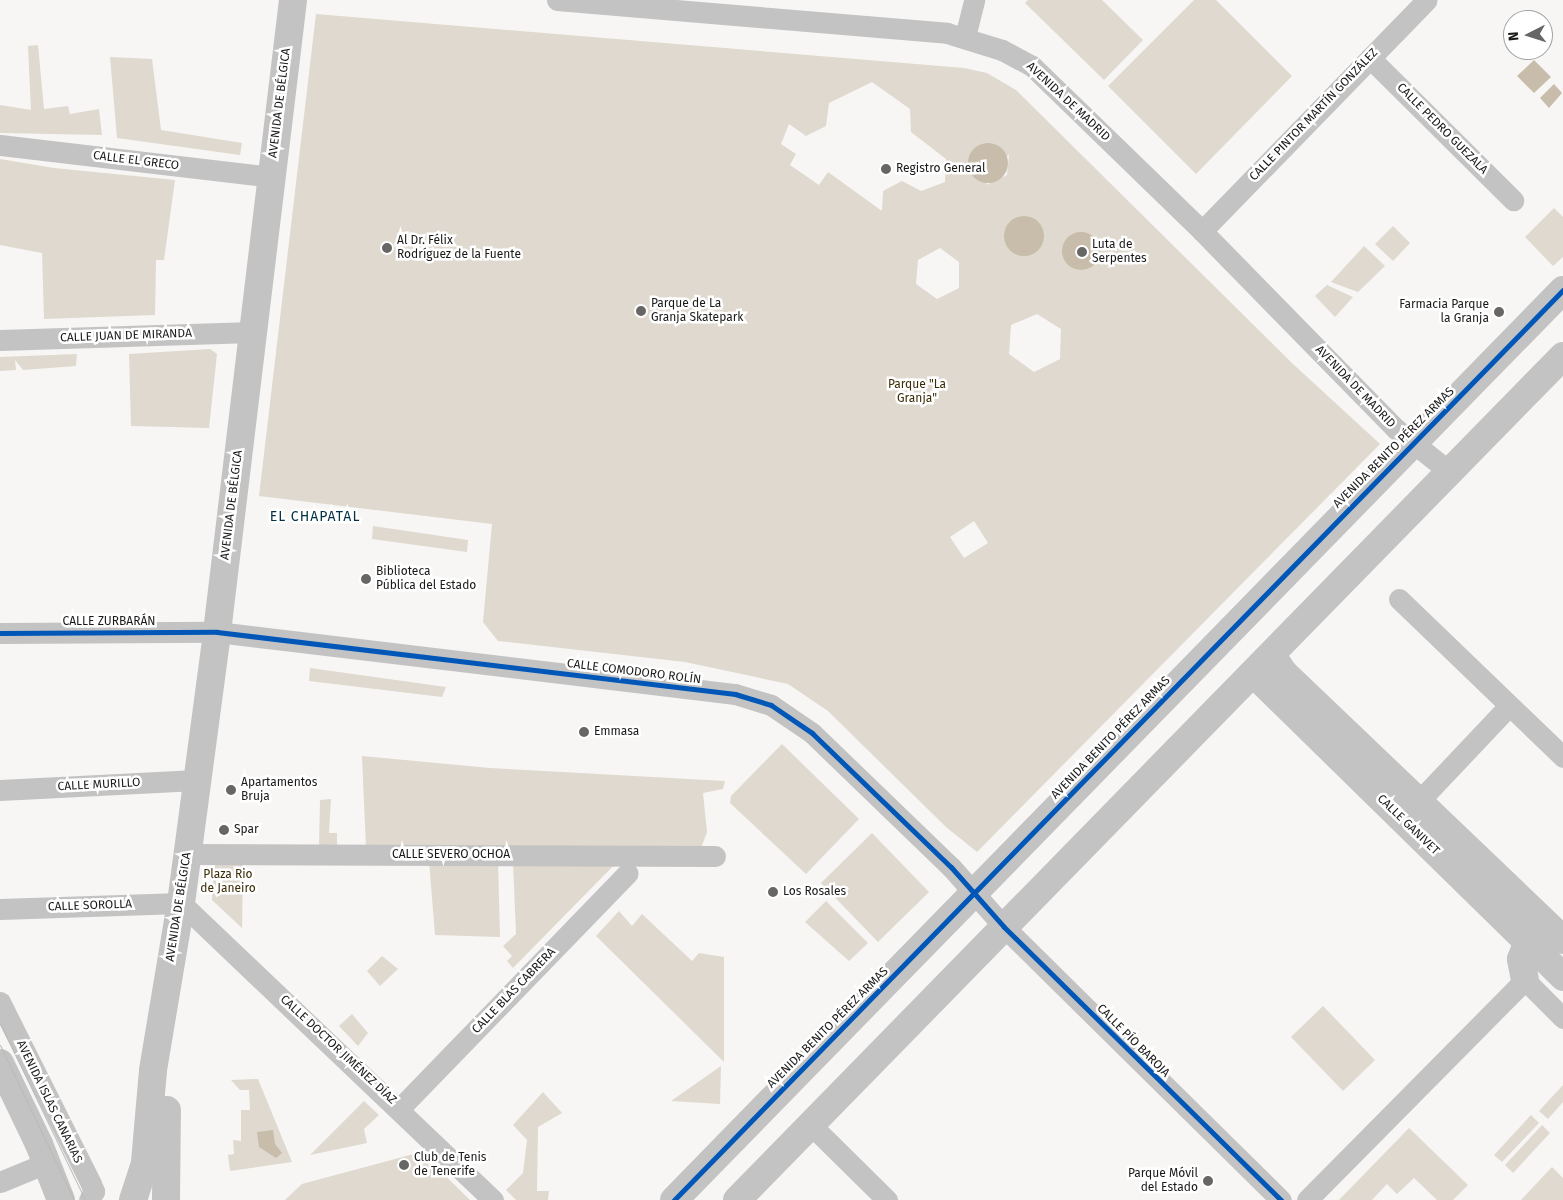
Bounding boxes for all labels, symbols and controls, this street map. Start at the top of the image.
north arrow [1503,10,1553,60]
text: N [1505,31,1522,42]
street label: CALLE PINTOR MARTÍN GONZÁLEZ [1247,46,1381,184]
street label: AVENIDA DE BÉLGICA [266,47,294,159]
street label: AVENIDA DE MADRID [1023,60,1113,144]
street label: CALLE PEDRO GUEZALA [1394,81,1490,177]
street label: CALLE EL GRECO [92,149,180,173]
place label: Registro General [896,162,985,176]
marker: Registro General [880,163,892,175]
place label: Al Dr. Félix Rodríguez de la Fuente [397,234,521,262]
place label: Luta de Serpentes [1092,238,1147,266]
marker: Al Dr. Félix Rodríguez de la Fuente [381,242,393,254]
marker: Luta de Serpentes [1076,246,1088,258]
place label: Parque de La Granja Skatepark [651,297,743,325]
place label: Farmacia Parque la Granja [1399,298,1489,326]
marker: Parque de La Granja Skatepark [635,305,647,317]
marker: Farmacia Parque la Granja [1493,306,1505,318]
street label: CALLE JUAN DE MIRANDA [60,327,192,345]
street label: AVENIDA DE MADRID [1312,343,1398,431]
park label: Parque "La Granja" [888,378,946,406]
street label: AVENIDA BENITO PÉREZ ARMAS [1331,385,1457,511]
street label: AVENIDA DE BÉLGICA [218,449,246,561]
district label: EL CHAPATAL [268,509,362,525]
place label: Biblioteca Pública del Estado [376,565,476,593]
marker: Biblioteca Pública del Estado [360,573,372,585]
street label: CALLE ZURBARÁN [63,615,155,629]
street label: CALLE COMODORO ROLÍN [566,657,702,687]
street label: AVENIDA BENITO PÉREZ ARMAS [1048,674,1174,802]
place label: Emmasa [594,725,639,739]
marker: Emmasa [578,726,590,738]
street label: CALLE MURILLO [57,776,141,794]
place label: Apartamentos Bruja [241,776,317,804]
marker: Apartamentos Bruja [225,784,237,796]
street label: CALLE GANIVET [1374,792,1442,858]
place label: Spar [234,823,259,837]
marker: Spar [218,824,230,836]
street label: CALLE SEVERO OCHOA [392,848,510,862]
street label: AVENIDA DE BÉLGICA [163,851,195,963]
park label: Plaza Rio de Janeiro [200,868,256,896]
place label: Los Rosales [783,885,846,899]
marker: Los Rosales [767,886,779,898]
street label: CALLE SOROLLA [48,897,132,915]
street label: CALLE BLAS CABRERA [469,945,559,1037]
street label: AVENIDA BENITO PÉREZ ARMAS [765,965,891,1091]
street label: CALLE DOCTOR JIMÉNEZ DÍAZ [277,992,399,1108]
street label: CALLE PÍO BAROJA [1094,1002,1172,1080]
street label: AVENIDA ISLAS CANARIAS [13,1038,85,1166]
place label: Club de Tenis de Tenerife [414,1151,486,1179]
marker: Club de Tenis de Tenerife [398,1159,410,1171]
place label: Parque Móvil del Estado [1128,1167,1198,1195]
marker: Parque Móvil del Estado [1202,1175,1214,1187]

